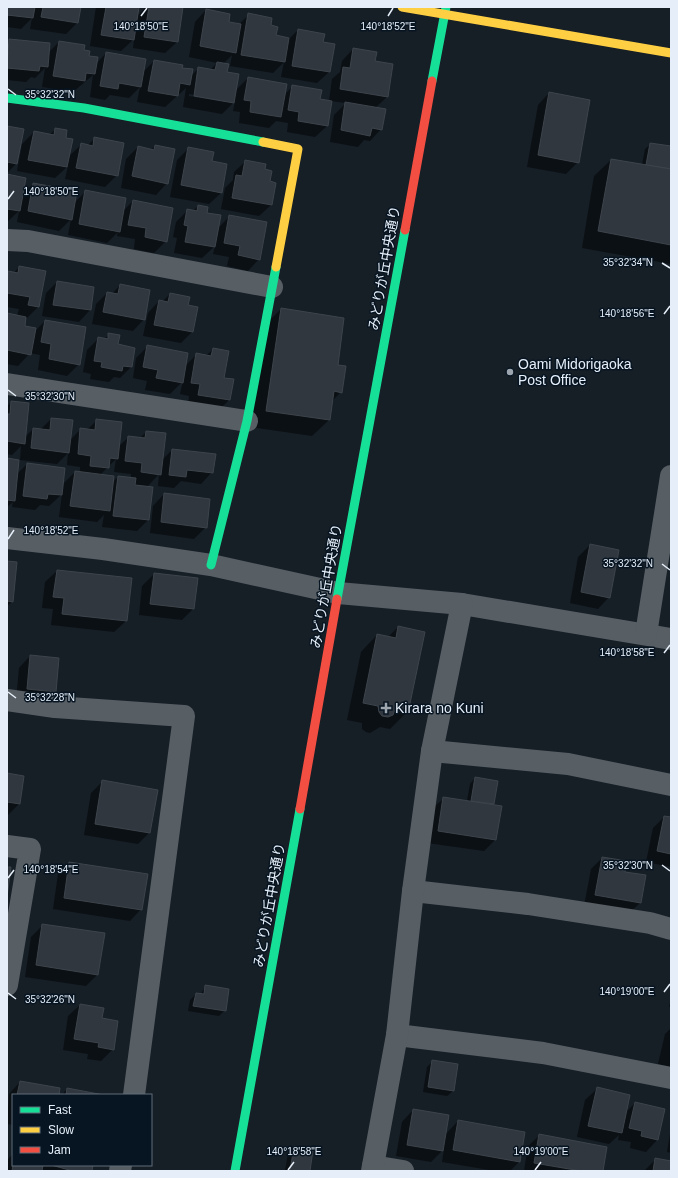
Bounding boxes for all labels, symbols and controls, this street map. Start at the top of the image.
text: 140°18'50"E [113,21,169,32]
text: 140°18'52"E [360,21,416,32]
text: 35°32'32"N [25,89,75,100]
text: 140°18'50"E [23,186,79,197]
street label: みどりが丘中央通り [365,205,403,331]
text: 35°32'34"N [603,257,653,268]
text: 140°18'56"E [599,308,655,319]
place label: Oami Midorigaoka Post Office [518,356,632,388]
marker: Oami Midorigaoka Post Office [505,367,515,377]
text: 35°32'30"N [25,391,75,402]
street label: みどりが丘中央通り [307,523,345,649]
text: 140°18'52"E [23,525,79,536]
text: 35°32'32"N [603,558,653,569]
text: 140°18'58"E [599,647,655,658]
text: 35°32'28"N [25,692,75,703]
place label: Kirara no Kuni [395,700,484,716]
marker: Kirara no Kuni [380,702,392,714]
street label: みどりが丘中央通り [250,842,288,968]
text: 35°32'30"N [603,860,653,871]
text: 140°18'54"E [23,864,79,875]
text: 140°19'00"E [599,986,655,997]
text: 35°32'26"N [25,994,75,1005]
legend [12,1094,152,1166]
text: Fast [48,1103,72,1117]
text: Slow [48,1123,74,1137]
text: Jam [48,1143,71,1157]
text: 140°18'58"E [266,1146,322,1157]
text: 140°19'00"E [513,1146,569,1157]

